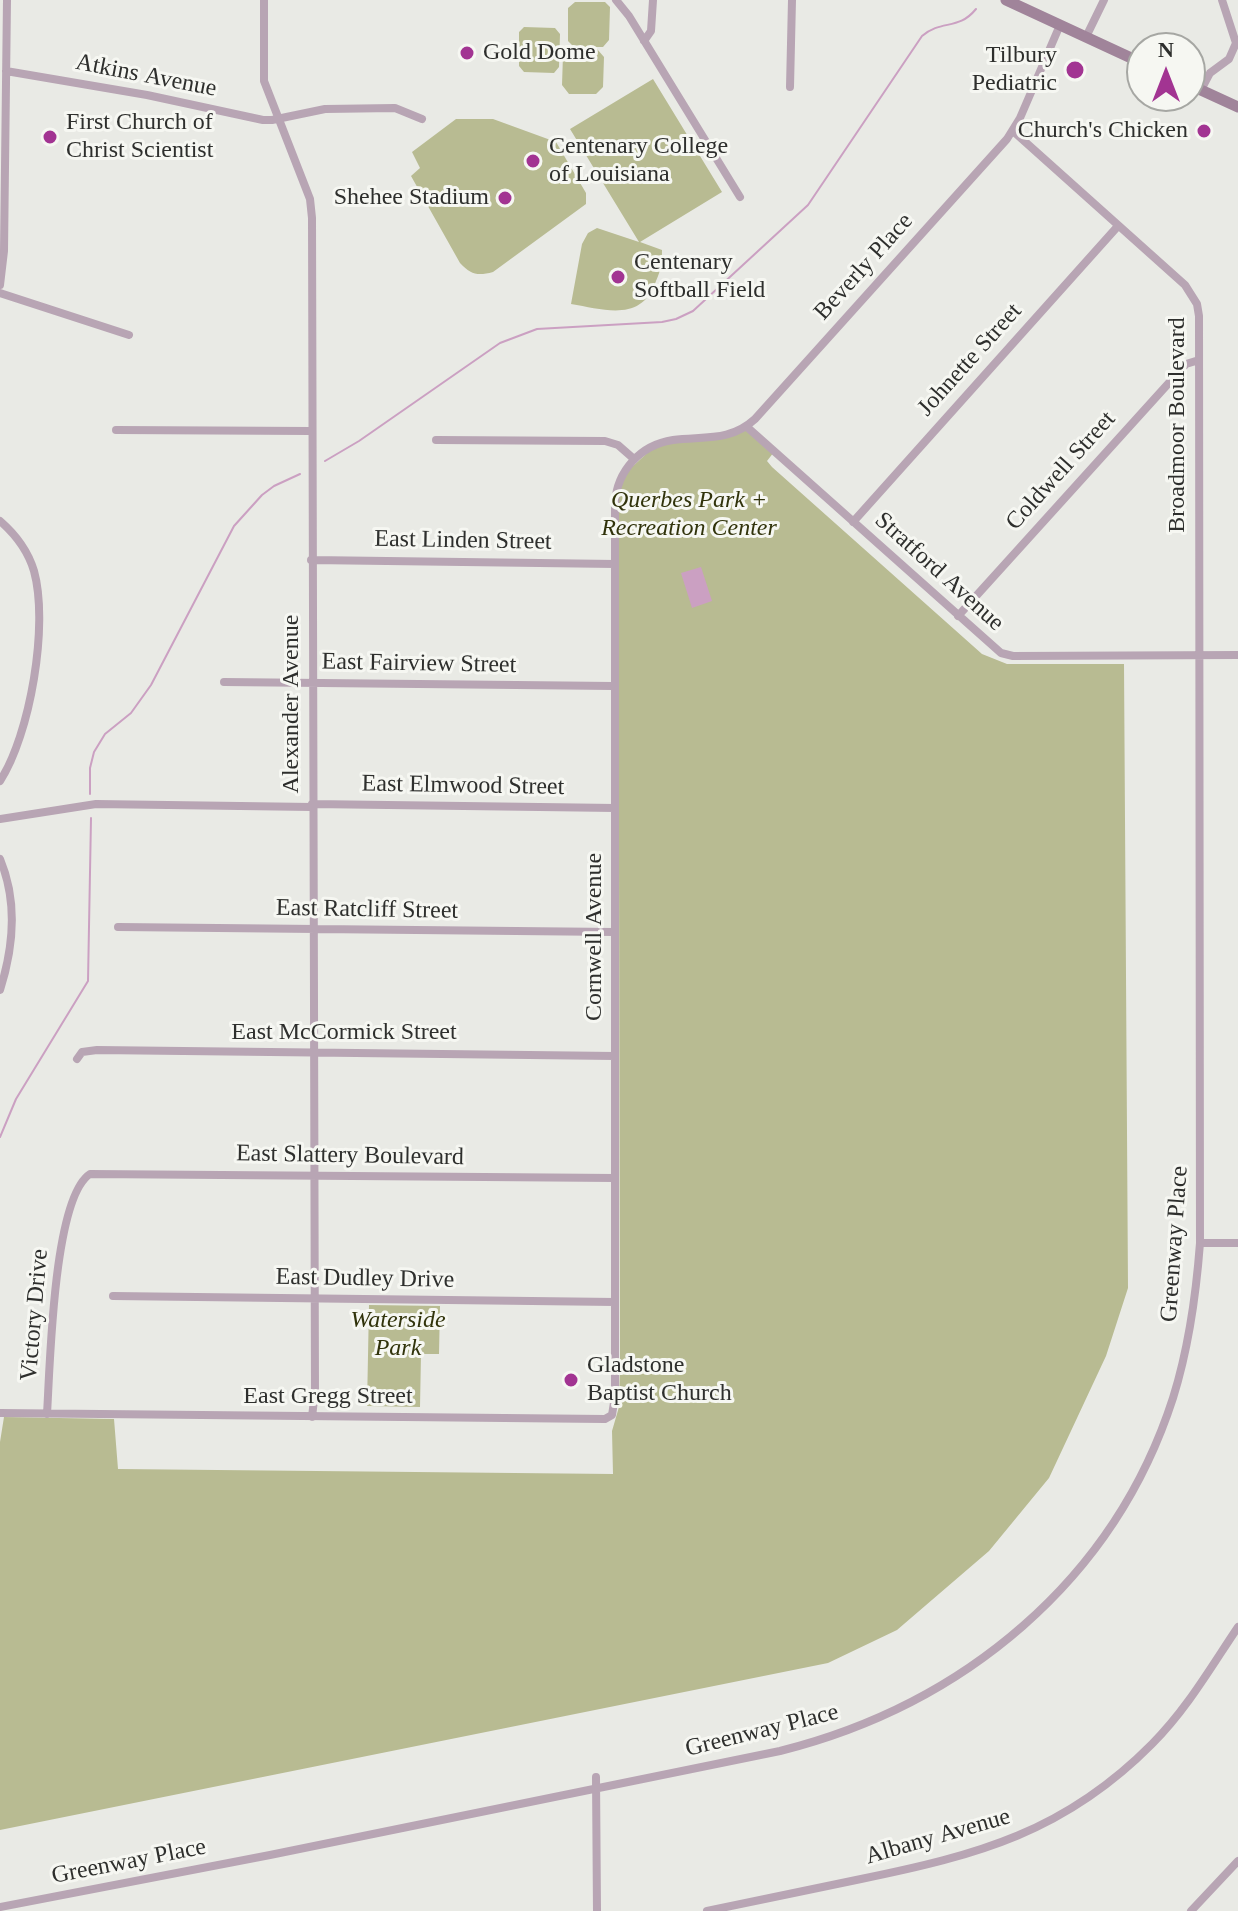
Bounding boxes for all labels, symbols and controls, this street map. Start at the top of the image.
north arrow [1126,32,1206,112]
text: N [1158,37,1174,62]
place label: Gold Dome [483,39,596,67]
place label: Tilbury Pediatric [972,42,1057,98]
marker: Gold Dome [458,44,476,62]
street label: Atkins Avenue [73,48,219,104]
marker: Tilbury Pediatric [1064,59,1086,81]
place label: First Church of Christ Scientist [66,109,213,165]
place label: Church's Chicken [1018,117,1188,145]
marker: Church's Chicken [1195,122,1213,140]
marker: First Church of Christ Scientist [41,128,59,146]
place label: Centenary College of Louisiana [549,133,728,189]
marker: Centenary College of Louisiana [524,152,542,170]
place label: Shehee Stadium [334,184,489,212]
marker: Shehee Stadium [496,189,514,207]
street label: Beverly Place [808,208,920,326]
place label: Centenary Softball Field [634,249,765,305]
marker: Centenary Softball Field [609,268,627,286]
street label: Johnette Street [912,298,1028,422]
street label: Broadmoor Boulevard [1164,317,1192,533]
street label: Coldwell Street [1000,406,1122,536]
park label: Querbes Park + Recreation Center [601,487,777,543]
street label: Stratford Avenue [868,506,1010,638]
street label: East Linden Street [374,525,552,557]
street label: Alexander Avenue [278,615,306,793]
street label: East Fairview Street [321,648,517,680]
street label: East Elmwood Street [361,770,565,802]
street label: Cornwell Avenue [581,853,609,1021]
street label: East Ratcliff Street [276,894,458,926]
street label: East McCormick Street [231,1019,457,1047]
street label: East Slattery Boulevard [236,1140,464,1172]
street label: Greenway Place [1155,1165,1195,1323]
street label: Victory Drive [15,1248,55,1382]
street label: East Dudley Drive [275,1263,455,1295]
park label: Waterside Park [350,1307,446,1363]
place label: Gladstone Baptist Church [587,1352,732,1408]
marker: Gladstone Baptist Church [562,1371,580,1389]
street label: East Gregg Street [243,1383,413,1411]
street label: Greenway Place [683,1698,841,1764]
street label: Albany Avenue [862,1803,1014,1871]
street label: Greenway Place [49,1833,209,1891]

